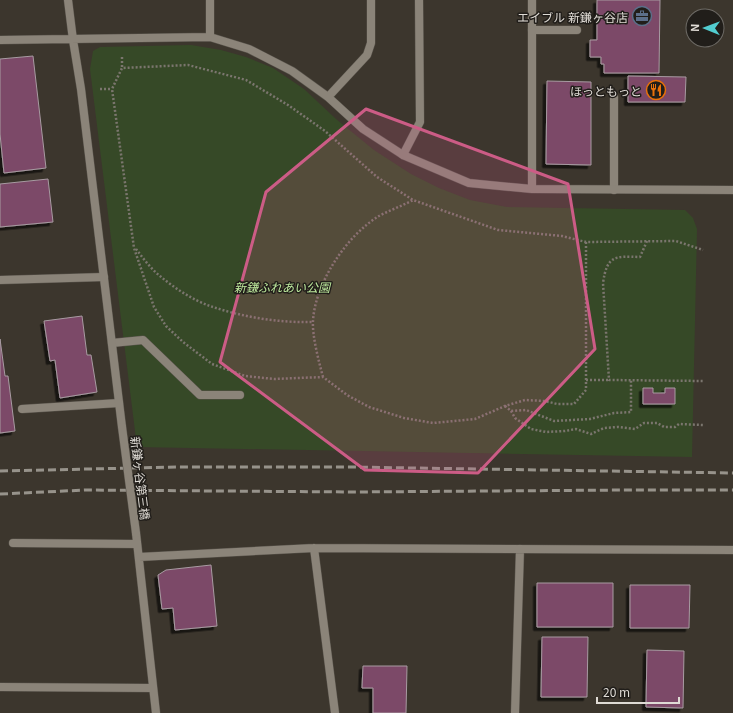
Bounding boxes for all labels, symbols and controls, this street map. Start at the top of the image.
office icon: エイブル 新鎌ヶ谷店 [631,5,653,27]
place label: エイブル 新鎌ヶ谷店 [517,8,628,25]
north arrow [685,8,725,48]
text: N [686,24,702,32]
restaurant icon: ほっともっと [645,79,667,101]
place label: ほっともっと [570,82,642,99]
park label: 新鎌ふれあい公園 [234,278,332,295]
street label: 新鎌ヶ谷第三橋 [127,435,155,521]
scale bar [597,679,679,705]
text: 20 m [603,683,630,700]

